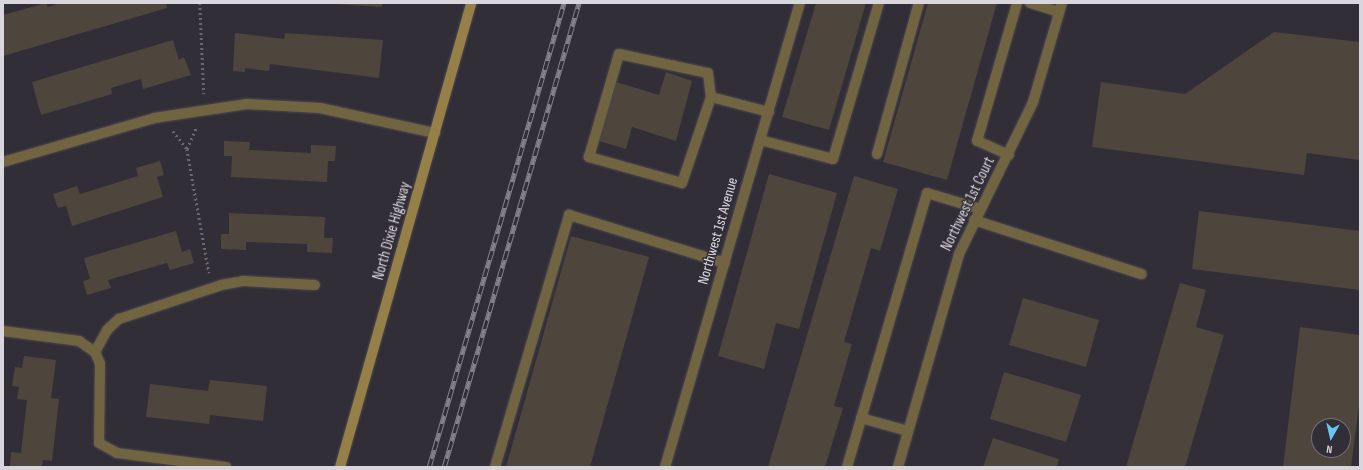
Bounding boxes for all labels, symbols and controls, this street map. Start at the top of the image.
street label: Northwest 1st Court [937,154,999,254]
street label: Northwest 1st Avenue [694,175,742,287]
street label: North Dixie Highway [369,180,415,282]
north arrow [1311,418,1351,458]
text: N [1326,443,1333,456]

